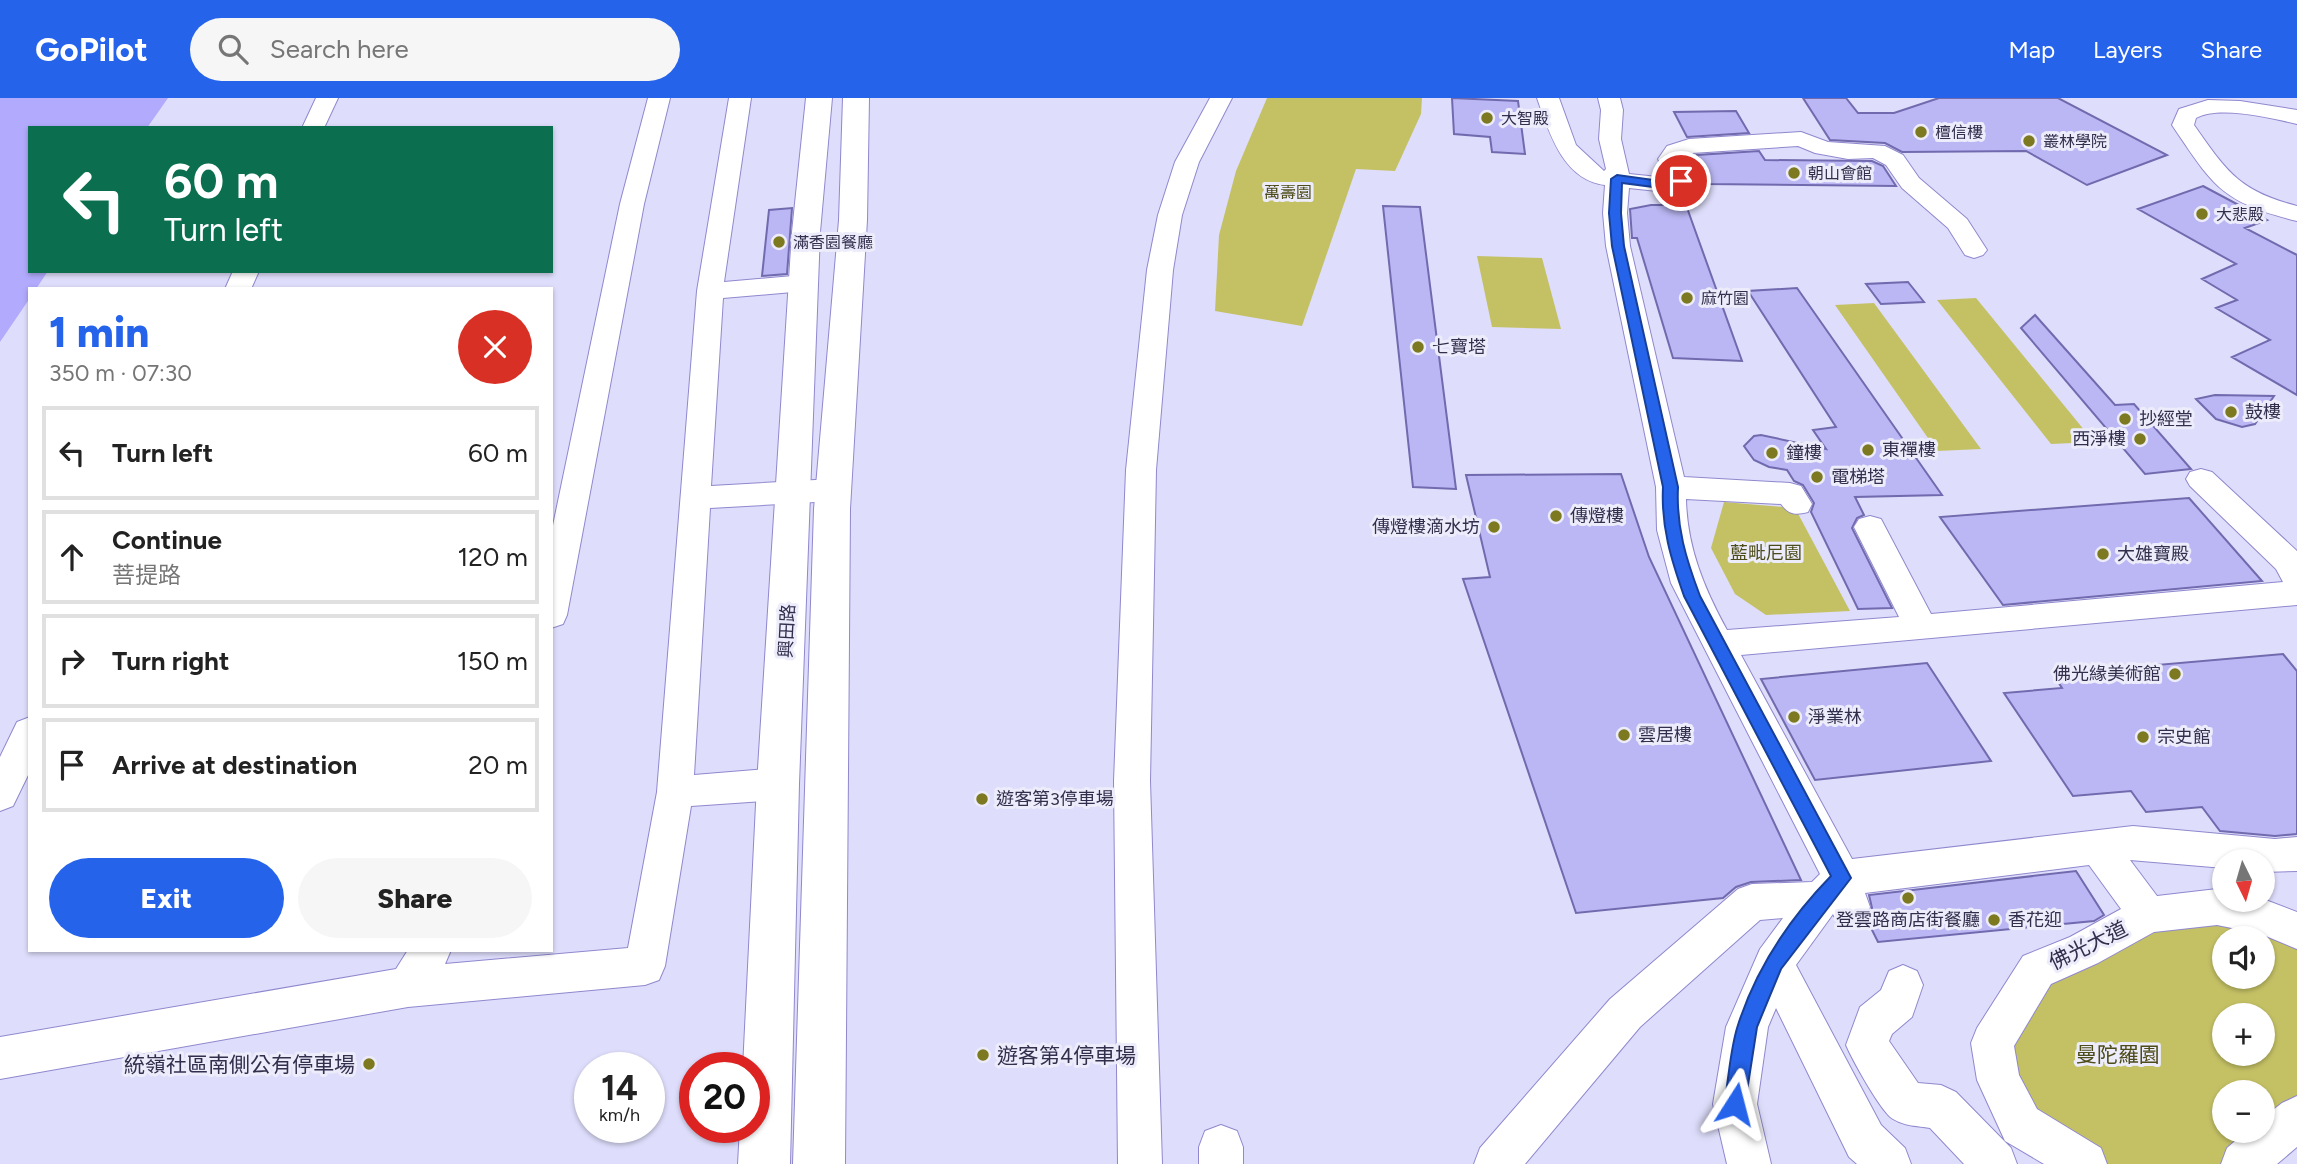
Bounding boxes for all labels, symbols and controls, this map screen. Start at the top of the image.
search box [190,18,680,81]
text: GoPilot [35,30,148,69]
icon: search [214,30,252,68]
text: Search here [270,33,409,65]
text: Map [2008,35,2055,64]
text: Layers [2093,35,2162,64]
text: Share [2200,35,2262,64]
place label: 大智殿 [1501,109,1549,128]
marker: 大智殿 [1479,110,1495,126]
place label: 檀信樓 [1935,123,1983,142]
marker: 檀信樓 [1913,124,1929,140]
place label: 叢林學院 [2043,132,2107,151]
marker: 叢林學院 [2021,133,2037,149]
text: 60 m [164,151,279,210]
pin [1651,151,1711,211]
icon: left [49,154,140,245]
icon: arrive [1662,162,1700,200]
place label: 朝山會館 [1808,164,1872,183]
marker: 朝山會館 [1786,165,1802,181]
park label: 萬壽園 [1264,183,1312,202]
place label: 大悲殿 [2216,205,2264,224]
marker: 大悲殿 [2194,206,2210,222]
text: Turn left [164,211,283,249]
place label: 滿香園餐廳 [793,233,873,252]
marker: 滿香園餐廳 [771,234,787,250]
place label: 麻竹園 [1701,289,1749,308]
marker: 麻竹園 [1679,290,1695,306]
text: 1 min [49,307,149,358]
button: close [458,310,532,384]
place label: 七寶塔 [1432,336,1486,358]
marker: 七寶塔 [1410,339,1426,355]
text: 350 m · 07:30 [49,359,192,387]
place label: 鼓樓 [2245,401,2281,423]
marker: 鼓樓 [2223,404,2239,420]
place label: 抄經堂 [2139,408,2193,430]
marker: 抄經堂 [2117,411,2133,427]
place label: 西淨樓 [2072,428,2126,450]
marker: 西淨樓 [2132,431,2148,447]
icon: left [53,434,91,472]
text: Turn left [112,437,213,469]
text: 60 m [468,437,528,469]
place label: 東禪樓 [1882,439,1936,461]
place label: 鐘樓 [1786,442,1822,464]
marker: 東禪樓 [1860,442,1876,458]
marker: 鐘樓 [1764,445,1780,461]
place label: 電梯塔 [1831,466,1885,488]
marker: 電梯塔 [1809,469,1825,485]
place label: 傳燈樓 [1570,505,1624,527]
marker: 傳燈樓 [1548,508,1564,524]
place label: 傳燈樓滴水坊 [1372,516,1480,538]
marker: 傳燈樓滴水坊 [1486,519,1502,535]
text: Continue [112,524,222,556]
icon: ahead [53,538,91,576]
text: 120 m [458,541,528,573]
park label: 藍毗尼園 [1730,542,1802,564]
place label: 大雄寶殿 [2117,543,2189,565]
marker: 大雄寶殿 [2095,546,2111,562]
text: 菩提路 [112,561,181,589]
street label: 興田路 [775,603,799,659]
icon: right [53,642,91,680]
text: Turn right [112,645,229,677]
text: 150 m [457,645,528,677]
place label: 佛光緣美術館 [2053,663,2161,685]
marker: 佛光緣美術館 [2167,666,2183,682]
place label: 淨業林 [1808,706,1862,728]
marker: 淨業林 [1786,709,1802,725]
place label: 雲居樓 [1638,724,1692,746]
place label: 宗史館 [2157,726,2211,748]
marker: 雲居樓 [1616,727,1632,743]
marker: 宗史館 [2135,729,2151,745]
icon: arrive [53,746,91,784]
text: Arrive at destination [112,749,357,781]
text: 20 m [468,749,528,781]
place label: 遊客第3停車場 [996,788,1114,810]
marker: 遊客第3停車場 [974,791,990,807]
north arrow [2212,849,2275,912]
map controls [2212,849,2275,1143]
button: Exit [49,858,284,938]
button: Share [298,858,532,938]
marker: 登雲路商店街餐廳 [1900,890,1916,906]
place label: 登雲路商店街餐廳 [1836,909,1980,931]
place label: 香花迎 [2008,909,2062,931]
marker: 香花迎 [1986,912,2002,928]
street label: 佛光大道 [2045,915,2131,975]
button: sound [2212,926,2275,989]
button: + [2212,1003,2275,1066]
park label: 曼陀羅園 [2076,1042,2160,1067]
place label: 遊客第4停車場 [997,1043,1136,1068]
marker: 遊客第4停車場 [975,1047,991,1063]
place label: 統嶺社區南側公有停車場 [124,1052,355,1077]
speed limit sign: 20 [679,1052,770,1143]
marker: 統嶺社區南側公有停車場 [361,1056,377,1072]
text: 14 [601,1067,638,1109]
position arrow [1698,1067,1772,1141]
button: − [2212,1080,2275,1143]
text: km/h [599,1104,640,1126]

